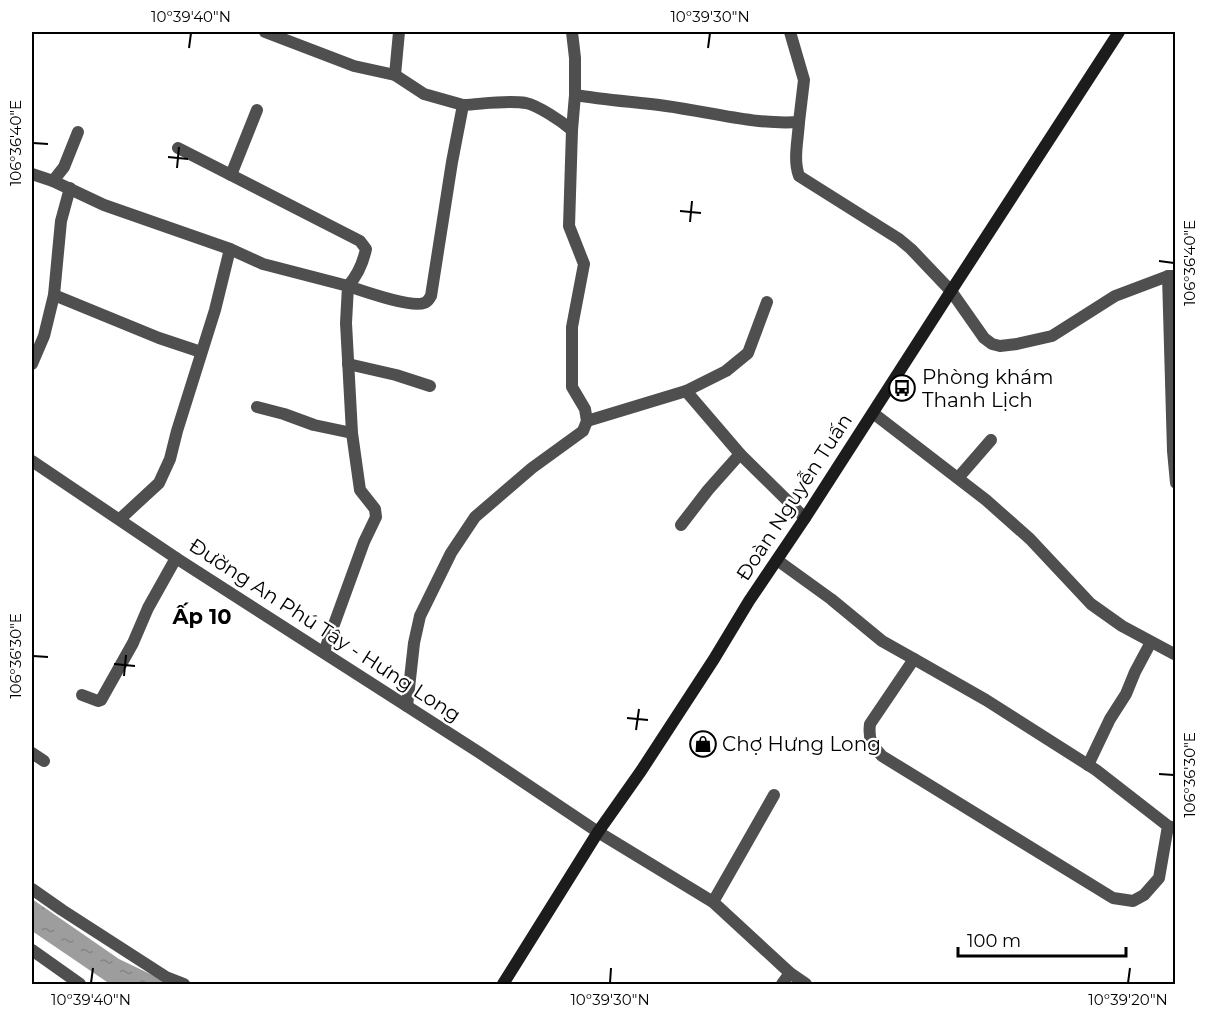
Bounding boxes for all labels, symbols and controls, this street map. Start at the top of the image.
text: 10°39'40"N [151,7,231,26]
text: 10°39'30"N [670,7,750,26]
text: 106°36'40"E [6,100,25,186]
text: 106°36'40"E [1180,220,1199,306]
place label: Phòng khám Thanh Lịch [922,365,1053,412]
bus stop icon: Phòng khám Thanh Lịch [887,373,917,403]
street label: Đoàn Nguyễn Tuấn [731,409,857,585]
street label: Đường An Phú Tây - Hưng Long [185,533,465,727]
district label: Ấp 10 [171,602,232,629]
text: 106°36'30"E [6,613,25,699]
shop icon: Chợ Hưng Long [688,729,718,759]
place label: Chợ Hưng Long [722,732,881,756]
text: 106°36'30"E [1180,732,1199,818]
scale bar [958,920,1126,958]
text: 100 m [967,930,1021,952]
text: 10°39'40"N [51,990,131,1009]
text: 10°39'30"N [570,990,650,1009]
text: 10°39'20"N [1088,990,1168,1009]

